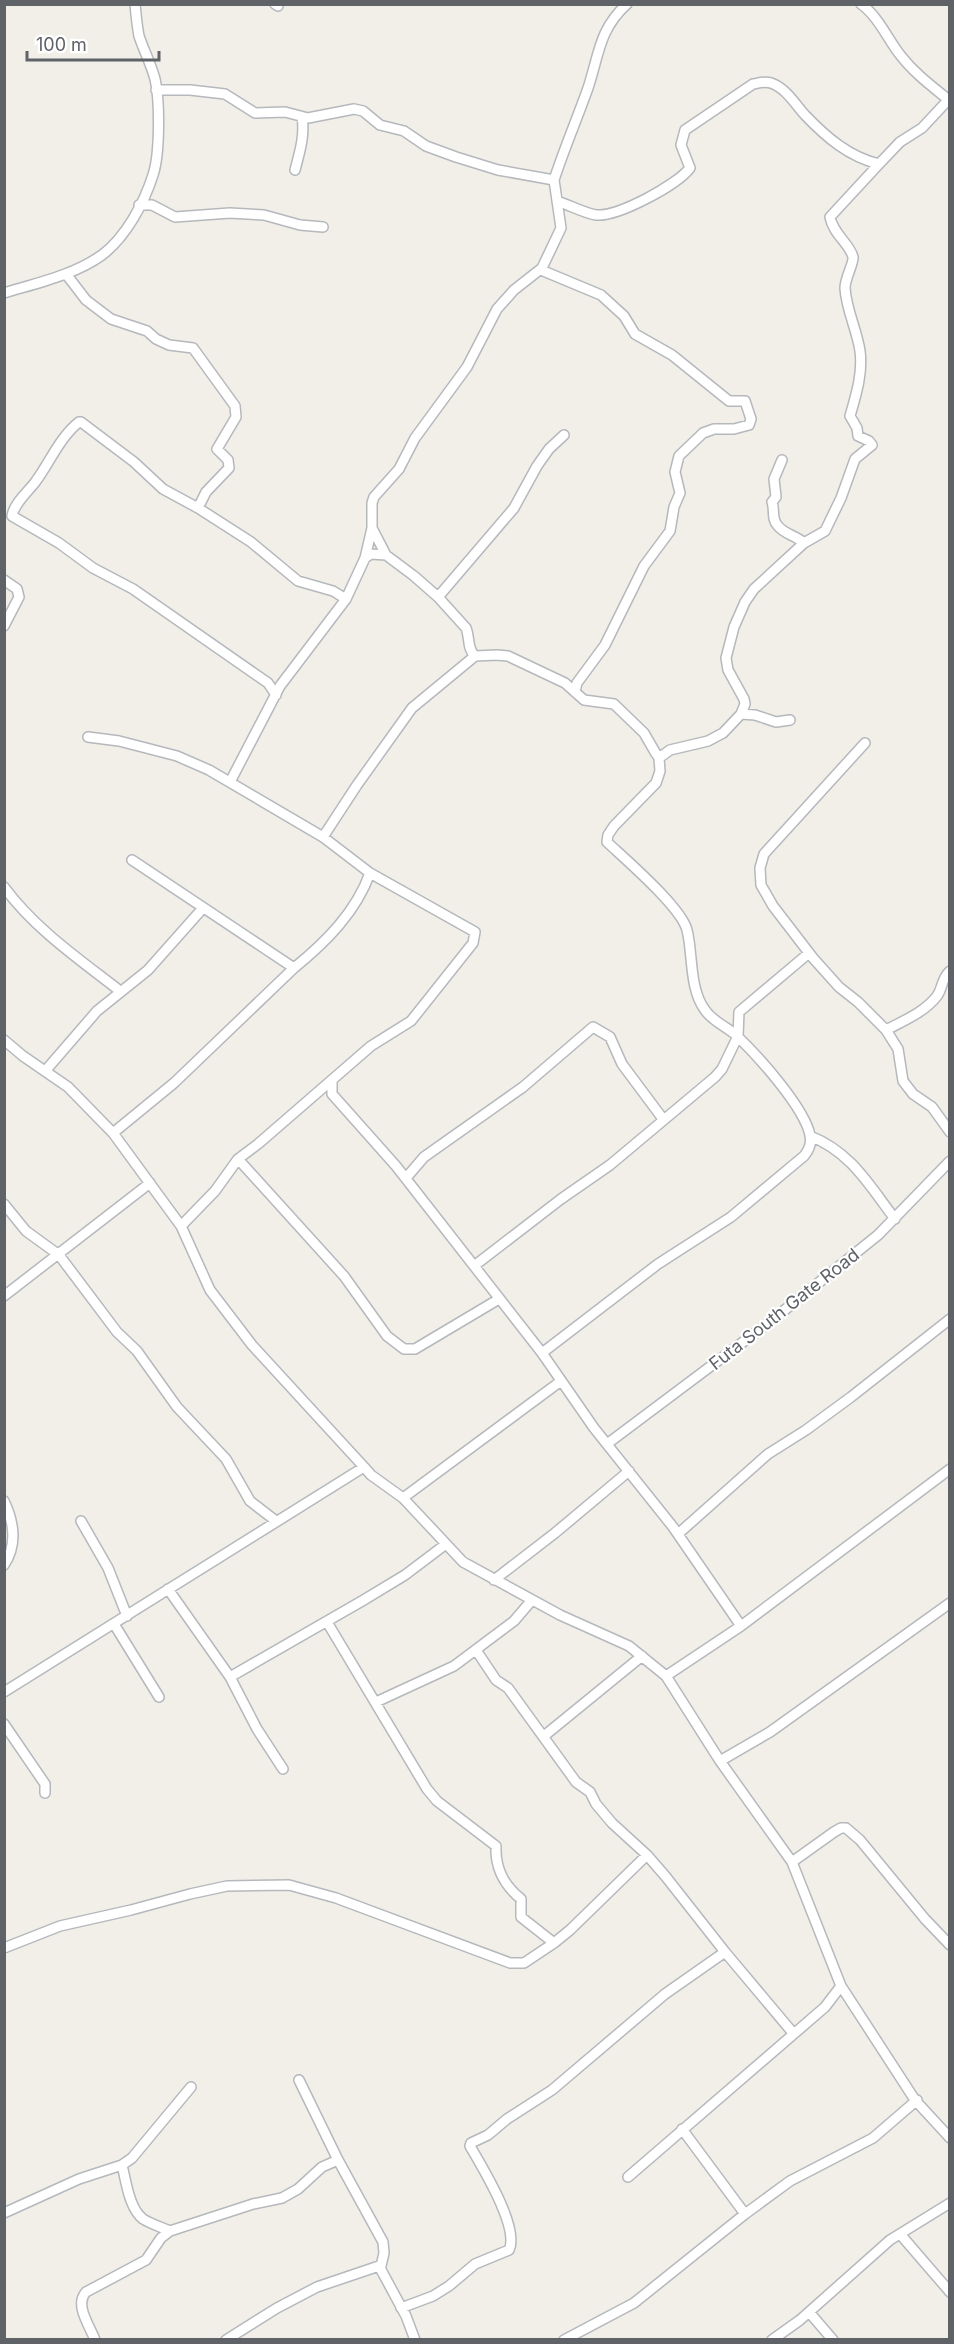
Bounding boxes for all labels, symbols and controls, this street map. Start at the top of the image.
scale bar [27,24,159,62]
text: 100 m [36,34,87,55]
street label: Futa South Gate Road [705,1244,863,1374]

